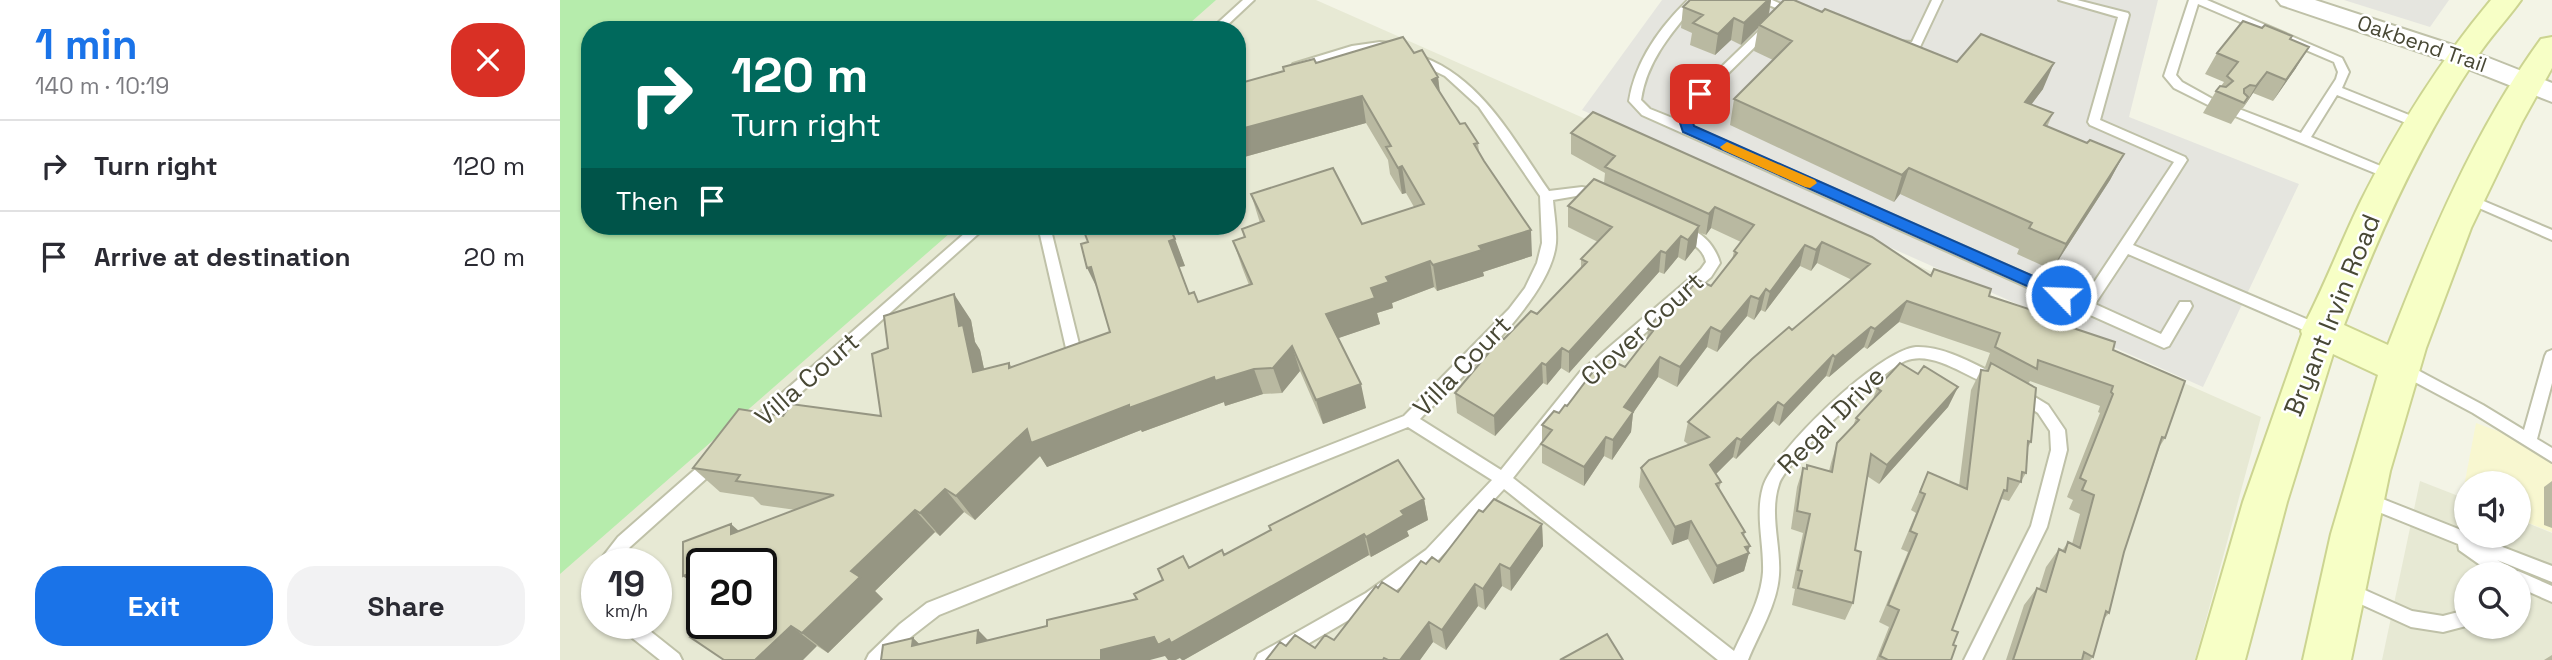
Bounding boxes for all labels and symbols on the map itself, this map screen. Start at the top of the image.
street label: Oakbend Trail [2354,9,2491,78]
pin [1670,64,1730,124]
street label: Bryant Irvin Road [2276,209,2388,421]
position arrow [2024,258,2098,332]
street label: Clover Court [1573,265,1711,393]
street label: Villa Court [1406,308,1518,424]
street label: Villa Court [748,324,866,434]
street label: Regal Drive [1770,359,1892,481]
speed limit sign: 20 [686,548,777,639]

